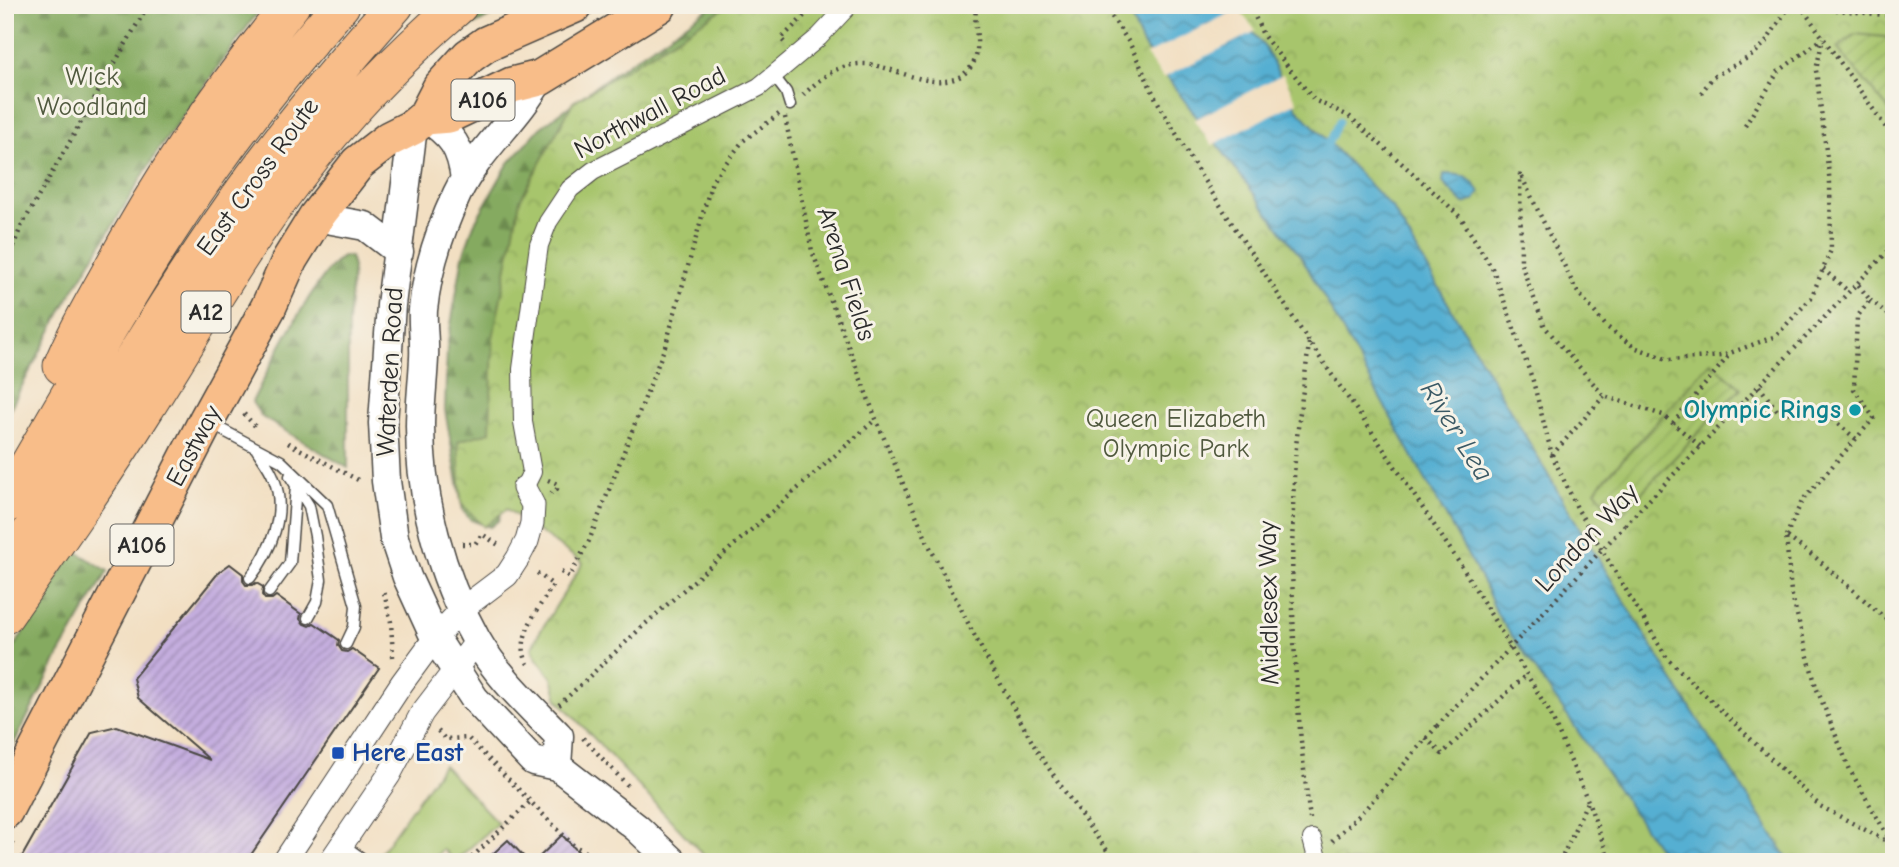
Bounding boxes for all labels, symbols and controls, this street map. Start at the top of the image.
street label: Northwall Road [569,60,731,166]
park label: Wick Woodland [37,62,147,122]
road number: A106 [452,80,514,120]
street label: East Cross Route [191,92,325,262]
street label: Arena Fields [810,203,882,345]
street label: Waterden Road [371,287,409,457]
road number: A12 [182,292,230,332]
water label: River Lea [1414,375,1500,487]
place label: Olympic Rings [1683,395,1841,425]
street label: Eastway [160,400,228,492]
marker: Olympic Rings [1847,402,1863,418]
park label: Queen Elizabeth Olympic Park [1086,404,1266,464]
street label: London Way [1529,477,1645,598]
street label: Middlesex Way [1253,520,1285,686]
road number: A106 [110,524,174,566]
place label: Here East [352,738,464,768]
marker: Here East [330,745,346,761]

